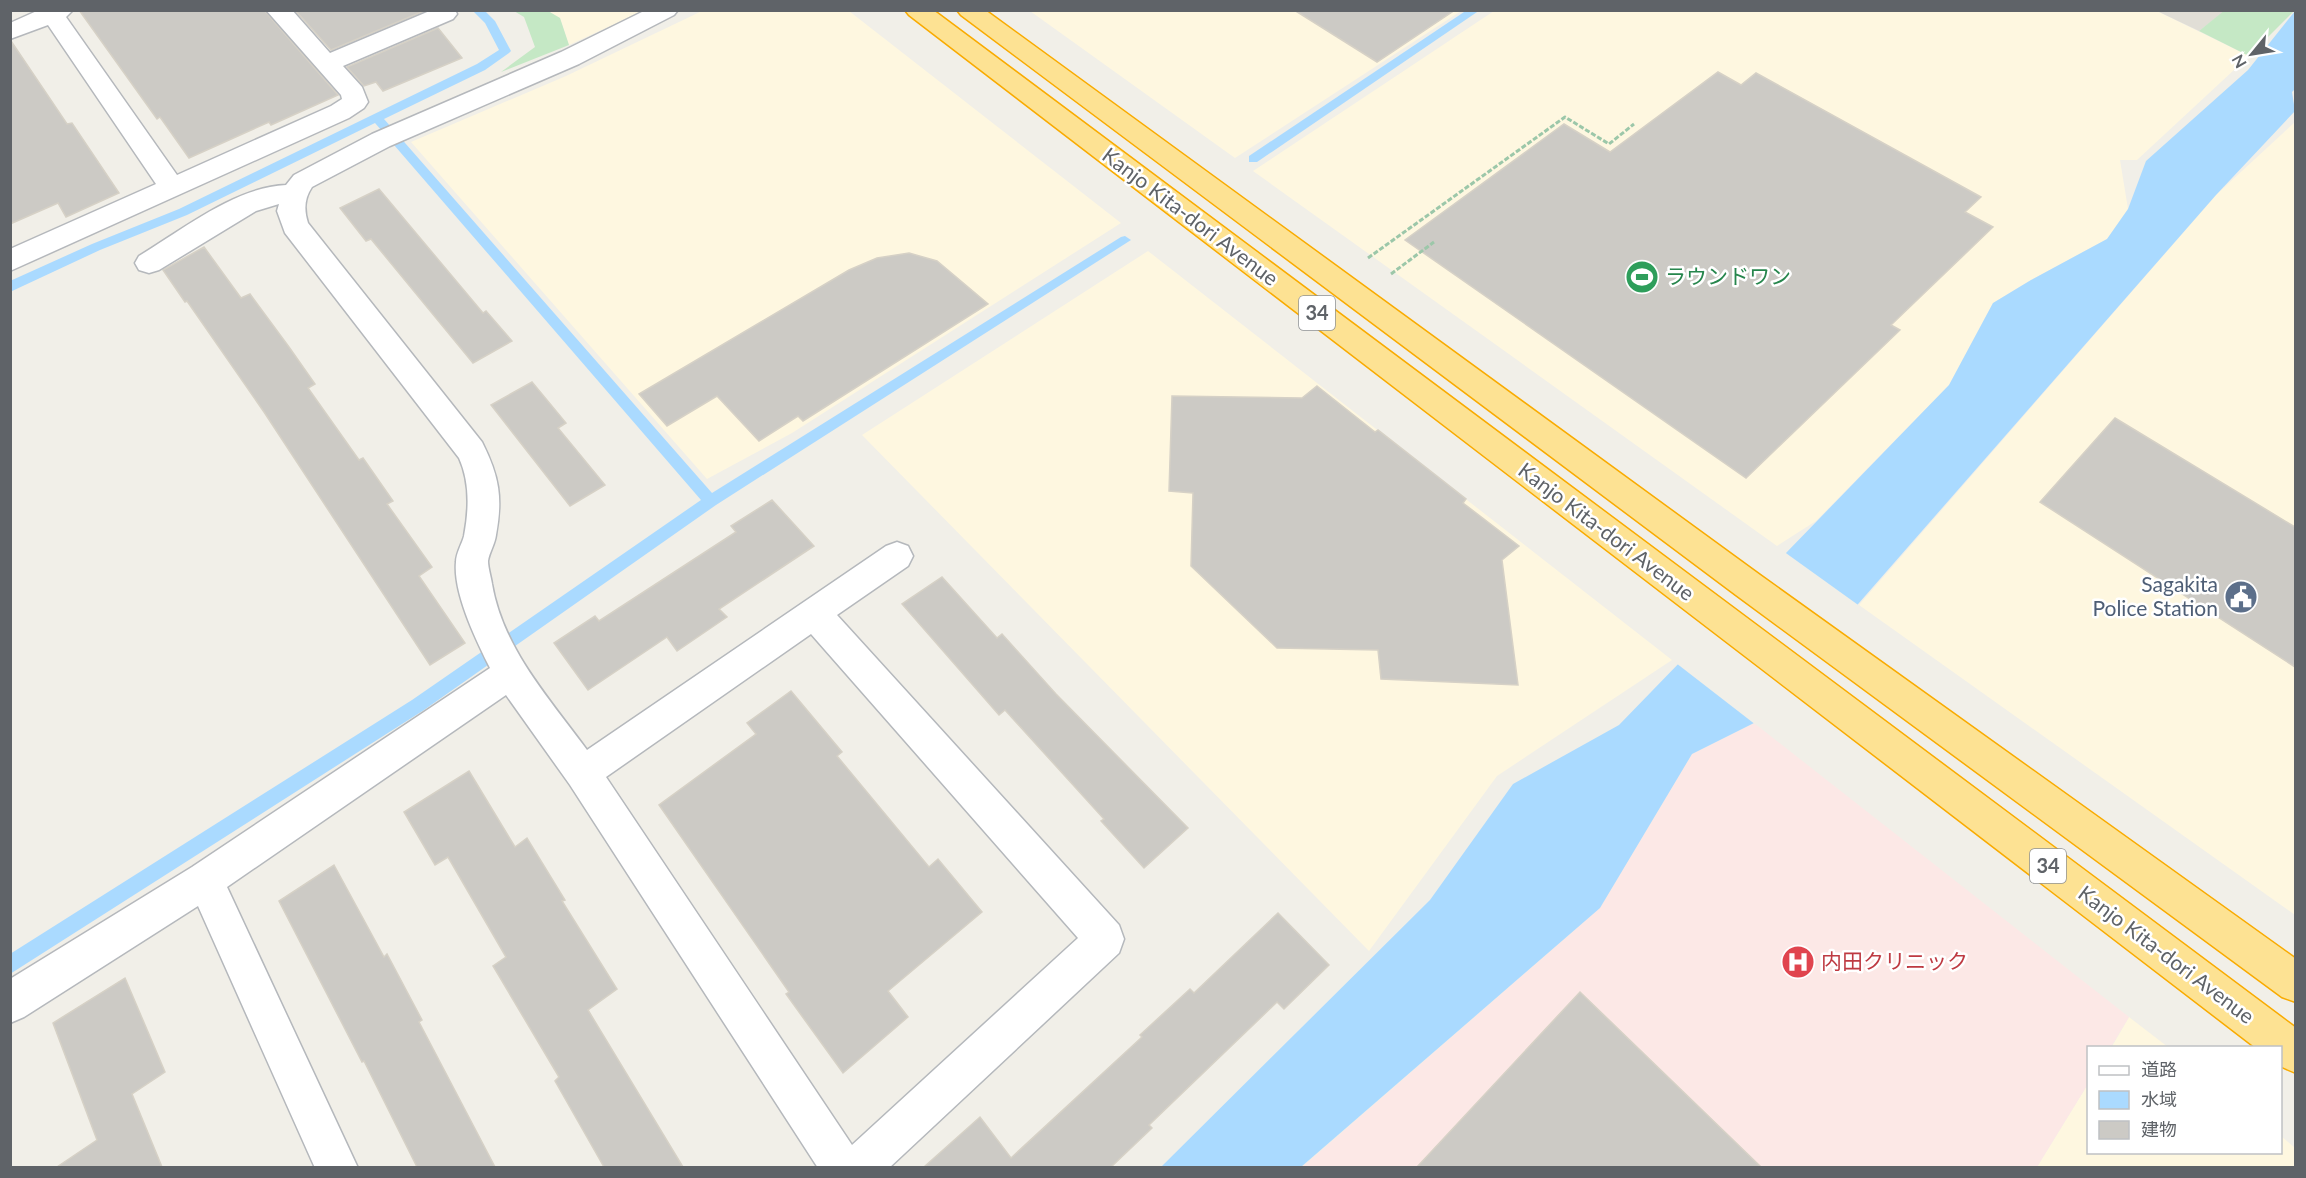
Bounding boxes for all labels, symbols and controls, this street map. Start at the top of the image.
north arrow [2222,24,2282,84]
text: N [2227,52,2250,72]
street label: Kanjo Kita-dori Avenue [1098,142,1284,290]
sports icon: ラウンドワン [1624,259,1660,295]
place label: ラウンドワン [1665,263,1791,288]
road number: 34 [1299,296,1335,330]
street label: Kanjo Kita-dori Avenue [1514,457,1700,605]
place label: Sagakita Police Station [2092,571,2218,620]
public building icon: Sagakita Police Station [2223,579,2259,615]
road number: 34 [2030,849,2066,883]
street label: Kanjo Kita-dori Avenue [2074,880,2260,1028]
hospital icon: 内田クリニック [1780,944,1816,980]
place label: 内田クリニック [1821,948,1968,973]
legend [2087,1046,2282,1154]
text: 道路 [2141,1058,2177,1080]
text: 水域 [2141,1088,2177,1110]
text: 建物 [2141,1118,2177,1140]

